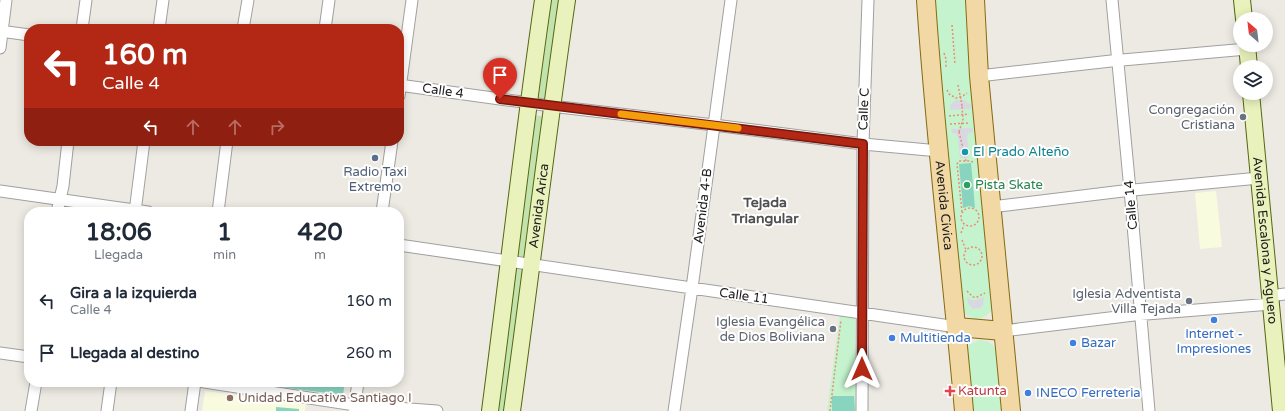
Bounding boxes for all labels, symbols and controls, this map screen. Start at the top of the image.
north arrow [1233,12,1273,52]
map controls [1233,12,1273,100]
text: 160 m [102,38,188,72]
icon: left [36,40,88,92]
pin [483,58,517,99]
button: layers [1233,60,1273,100]
icon: arrive [489,64,511,86]
text: Calle 4 [102,72,160,94]
street label: Calle 4 [421,80,465,102]
street label: Calle C [855,87,873,131]
place label: Congregación Cristiana [1149,102,1235,133]
marker: Congregación Cristiana [1238,112,1248,122]
icon: left [140,116,162,138]
icon: ahead [182,116,204,138]
icon: ahead [224,116,246,138]
icon: right [266,116,288,138]
place label: El Prado Alteño [973,144,1069,160]
marker: El Prado Alteño [960,147,970,157]
marker: Radio Taxi Extremo [370,153,380,163]
street label: Avenida Escalona y Aguero [1249,156,1281,325]
street label: Avenida Cívica [931,160,956,251]
street label: Avenida Arica [526,162,553,249]
place label: Radio Taxi Extremo [343,164,407,195]
street label: Avenida 4-B [690,167,716,245]
place label: Pista Skate [975,177,1043,193]
street label: Calle 14 [1121,179,1141,231]
marker: Pista Skate [962,180,972,190]
district label: Tejada Triangular [730,194,799,227]
text: 18:06 [85,218,152,247]
text: 1 [217,218,232,247]
text: 420 [297,218,343,247]
text: Llegada [94,247,143,263]
text: min [213,247,236,263]
text: m [314,247,326,263]
text: Gira a la izquierda [70,284,197,302]
street label: Calle 11 [718,285,770,307]
place label: Iglesia Adventista Villa Tejada [1072,286,1181,317]
icon: left [36,290,58,312]
text: 160 m [346,292,392,310]
marker: Iglesia Adventista Villa Tejada [1184,296,1194,306]
text: Calle 4 [70,302,112,318]
place label: Iglesia Evangélica de Dios Boliviana [716,314,825,345]
marker: Internet - Impresiones [1209,315,1219,325]
marker: Iglesia Evangélica de Dios Boliviana [828,324,838,334]
place label: Internet - Impresiones [1177,326,1251,357]
place label: Multitienda [900,330,971,346]
marker: Multitienda [887,333,897,343]
place label: Bazar [1081,335,1116,351]
marker: Bazar [1068,338,1078,348]
icon: arrive [36,342,58,364]
text: Llegada al destino [70,344,199,362]
text: 260 m [346,344,392,362]
position arrow [841,348,883,390]
place label: Katunta [958,383,1007,399]
place label: INECO Ferreteria [1036,385,1141,401]
marker: Katunta [945,386,955,396]
marker: INECO Ferreteria [1023,388,1033,398]
place label: Unidad Educativa Santiago I [238,390,412,406]
marker: Unidad Educativa Santiago I [225,393,235,403]

